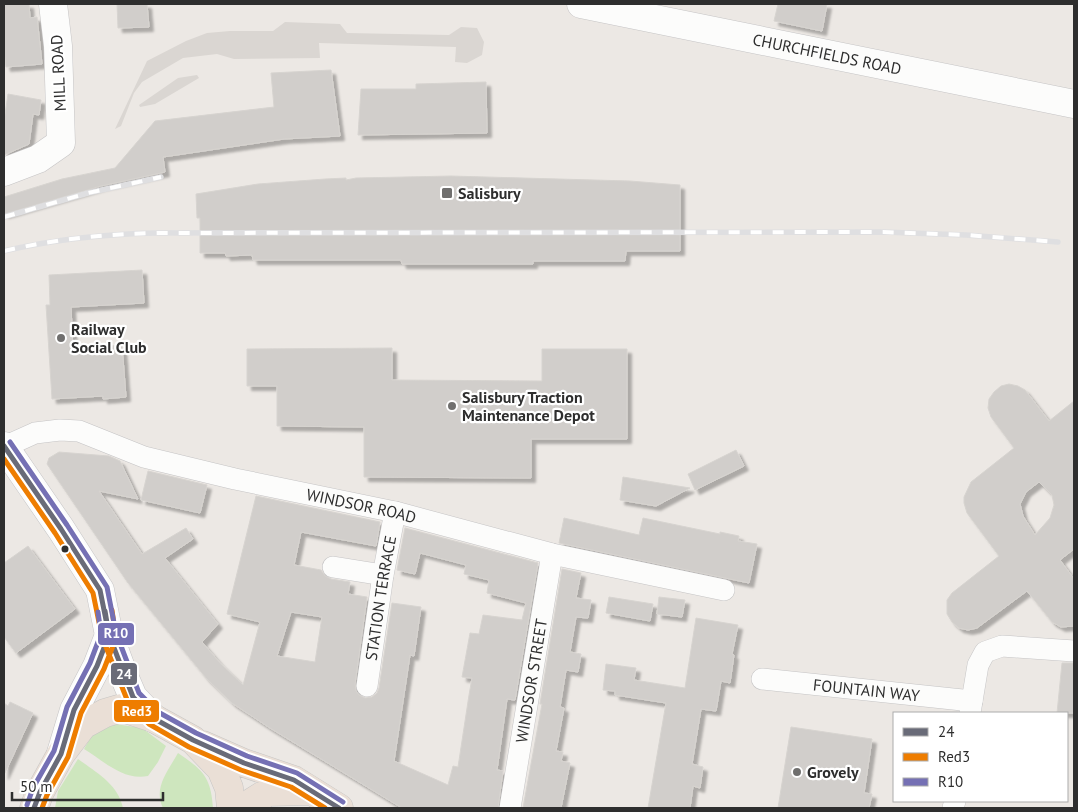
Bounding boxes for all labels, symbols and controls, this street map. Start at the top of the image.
street label: CHURCHFIELDS ROAD [751,29,903,79]
street label: MILL ROAD [46,34,70,112]
place label: Salisbury [458,183,521,203]
marker: Salisbury [440,186,454,200]
place label: Railway Social Club [71,319,147,357]
marker: Railway Social Club [55,332,67,344]
place label: Salisbury Traction Maintenance Depot [462,387,595,425]
marker: Salisbury Traction Maintenance Depot [446,400,458,412]
street label: WINDSOR ROAD [305,484,418,527]
street label: STATION TERRACE [361,534,400,662]
unlabelled marker [60,544,70,554]
street label: WINDSOR STREET [511,617,551,744]
line badge: R10 [97,622,135,646]
text: R10 [104,624,128,642]
line badge: 24 [110,662,138,686]
text: 24 [116,665,132,683]
street label: FOUNTAIN WAY [812,674,921,705]
line badge: Red3 [113,699,160,723]
text: Red3 [122,702,152,720]
legend [893,712,1068,802]
text: 24 [938,722,954,741]
text: Red3 [938,747,970,766]
place label: Grovely [807,762,859,782]
marker: Grovely [791,766,803,778]
scale bar [12,770,164,802]
text: R10 [938,772,963,791]
text: 50 m [20,777,53,796]

